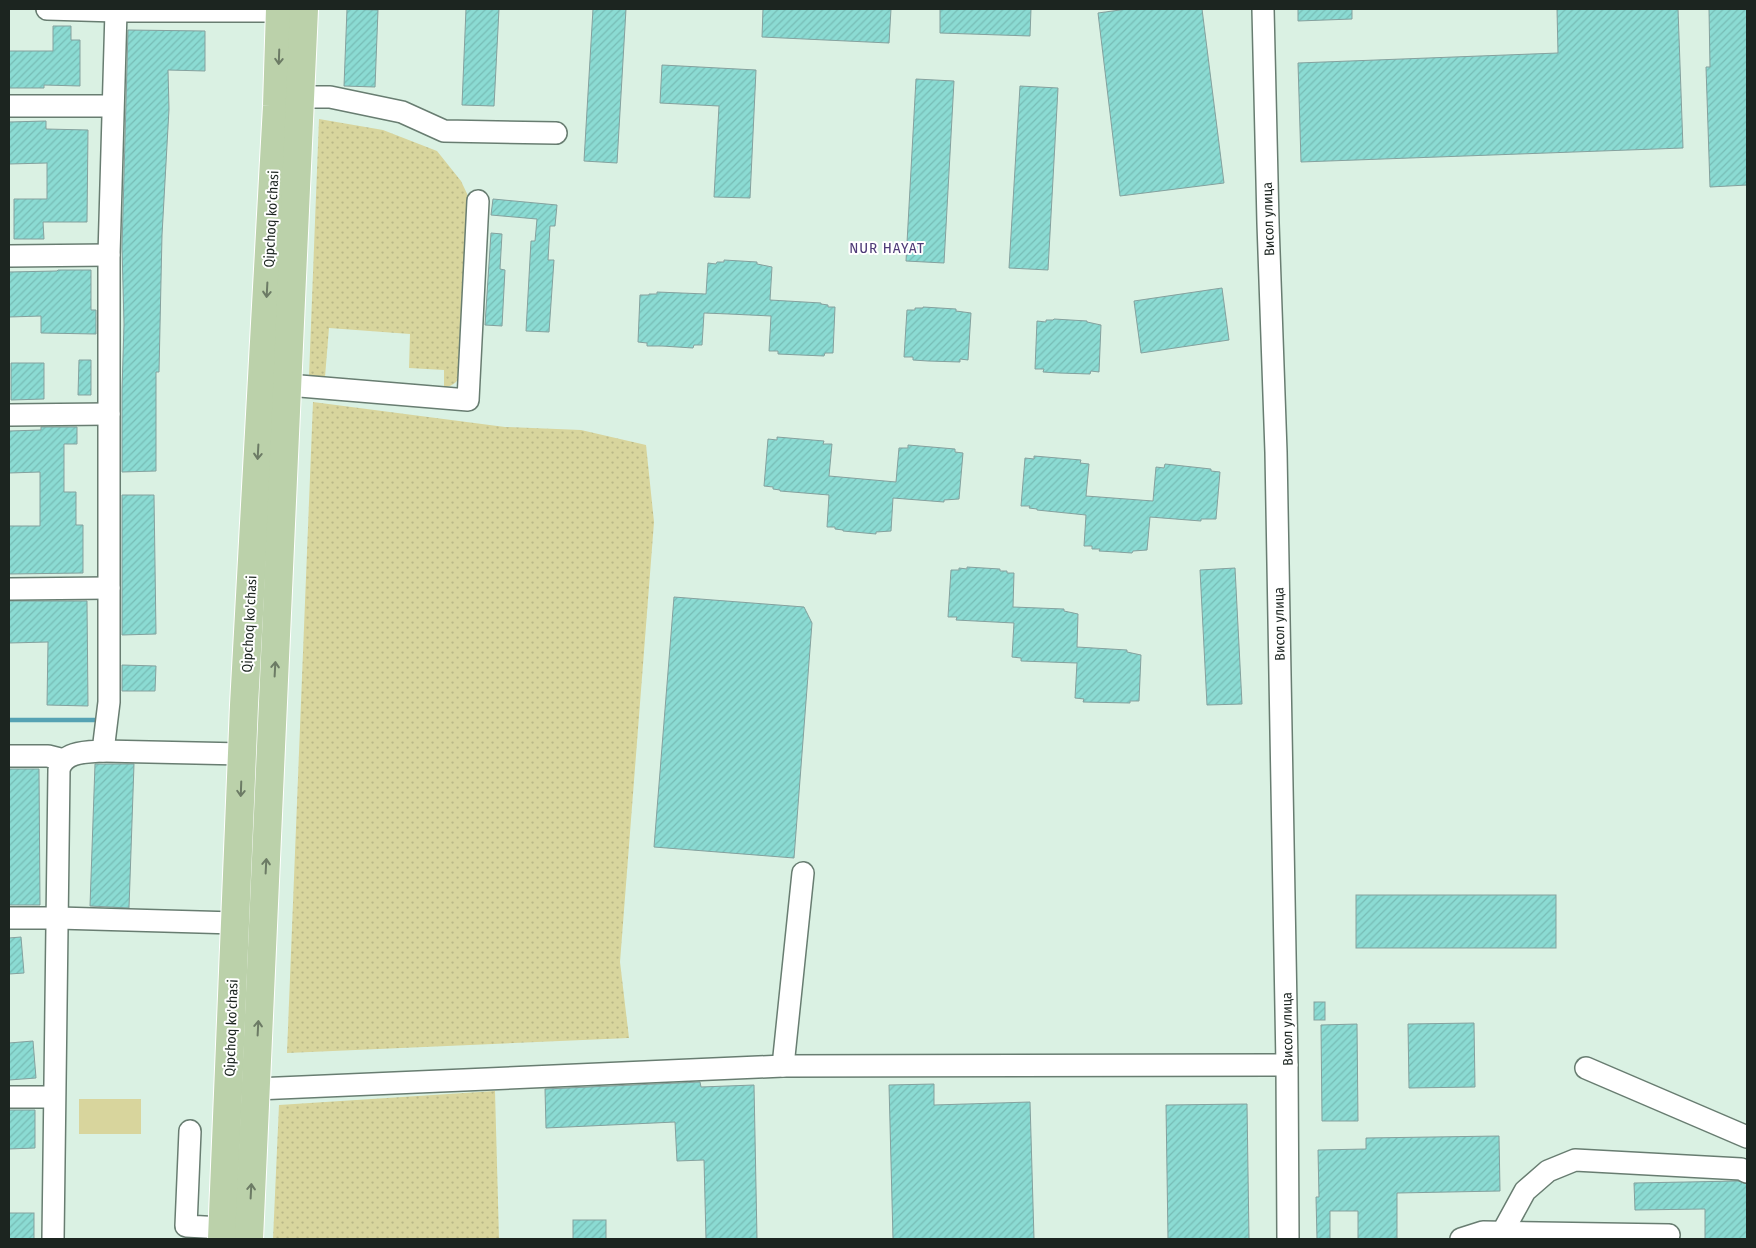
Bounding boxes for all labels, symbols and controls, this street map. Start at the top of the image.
one-way arrow [274,49,283,65]
street label: Qipchoq ko'chasi [260,170,283,268]
street label: Висол улица [1259,182,1278,256]
district label: NUR HAYAT [849,239,925,257]
one-way arrow [262,281,271,297]
one-way arrow [254,444,263,460]
street label: Qipchoq ko'chasi [238,575,261,673]
street label: Висол улица [1270,587,1289,661]
one-way arrow [270,661,280,677]
one-way arrow [236,781,245,797]
one-way arrow [261,858,271,874]
street label: Qipchoq ko'chasi [221,979,242,1077]
street label: Висол улица [1278,992,1297,1066]
one-way arrow [254,1020,263,1036]
one-way arrow [246,1183,256,1199]

